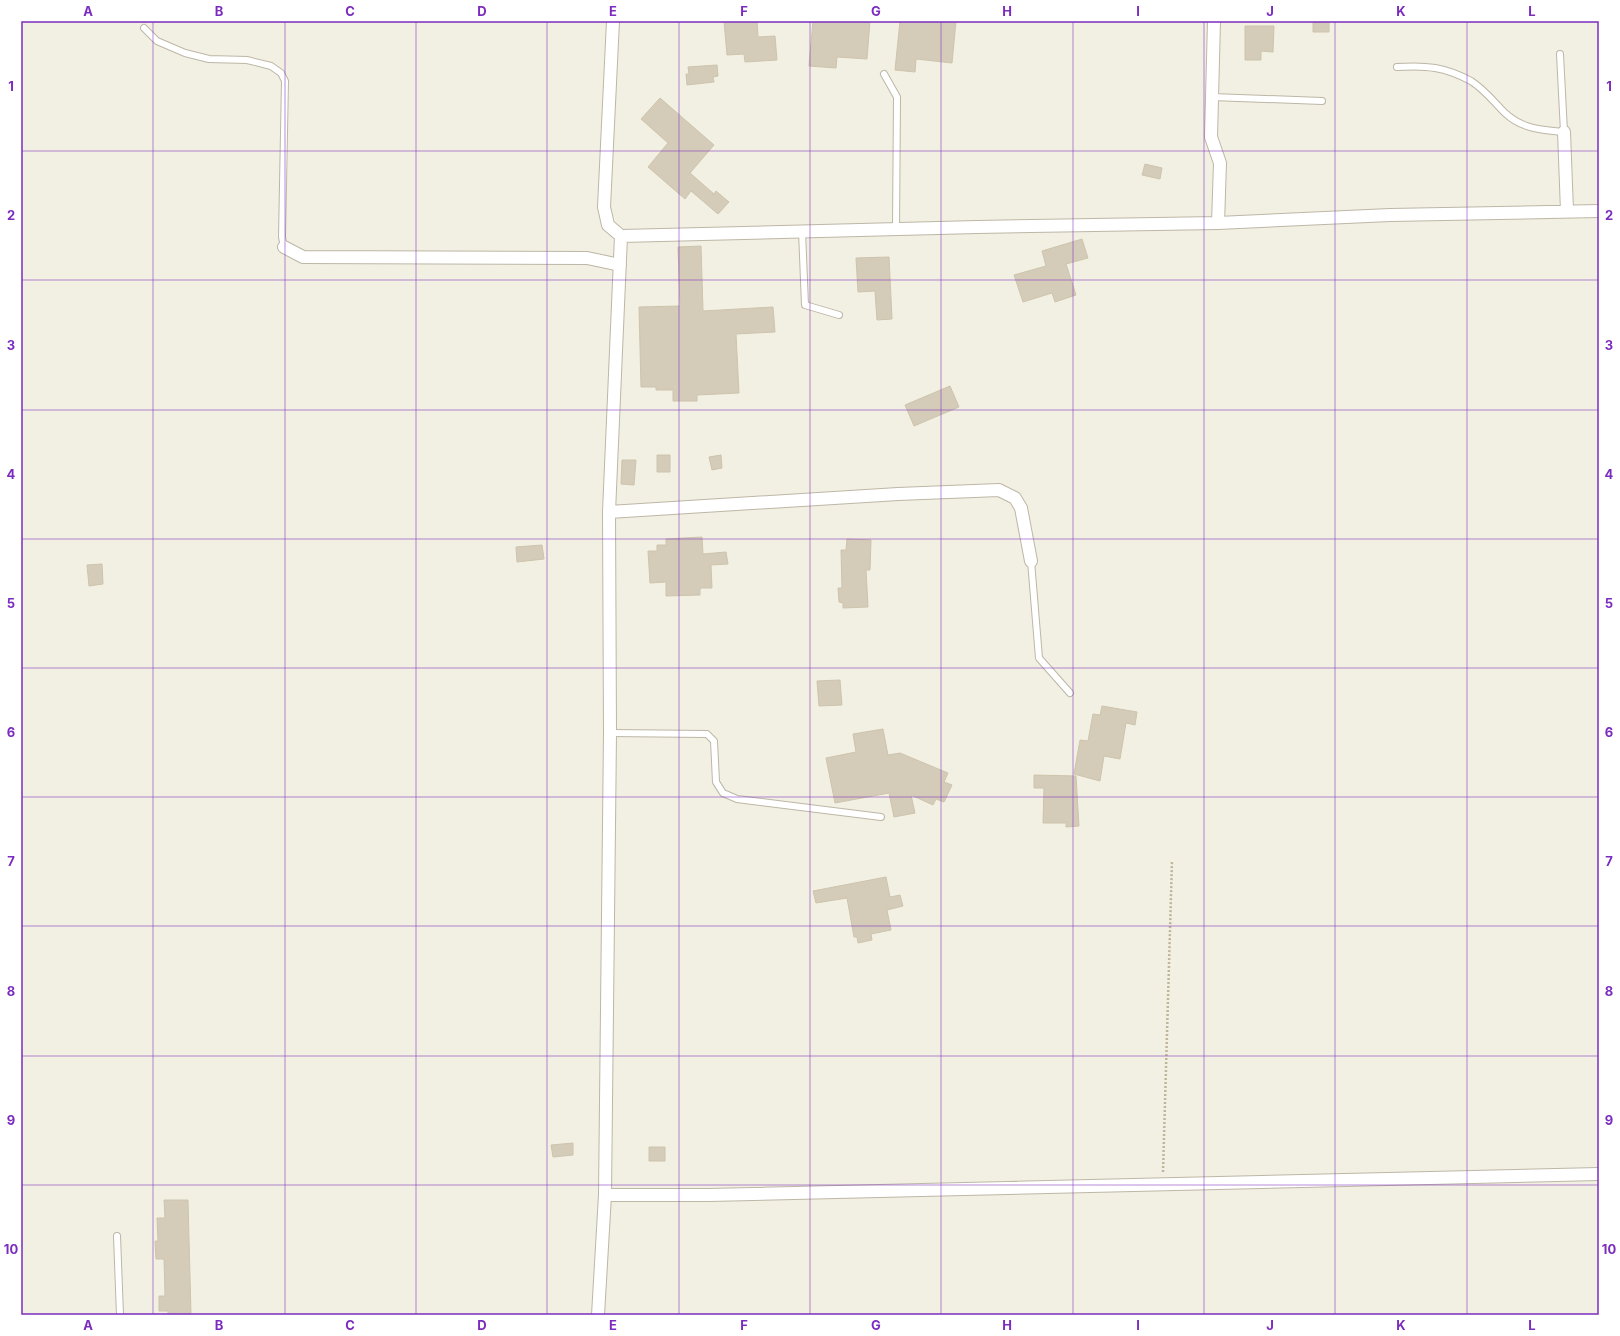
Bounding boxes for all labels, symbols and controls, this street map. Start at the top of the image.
text: A [83,3,93,19]
text: B [215,3,224,19]
text: C [345,3,355,19]
text: D [477,3,487,19]
text: E [609,3,617,19]
text: F [740,3,748,19]
text: G [871,3,881,19]
text: H [1002,3,1012,19]
text: I [1136,3,1140,19]
text: J [1266,3,1274,19]
text: K [1396,3,1406,19]
text: L [1528,3,1536,19]
text: 1 [8,78,14,94]
text: 1 [1606,78,1612,94]
text: 2 [7,207,15,223]
text: 2 [1605,207,1613,223]
text: 3 [7,337,15,353]
text: 3 [1605,337,1613,353]
text: 4 [7,466,16,482]
text: 4 [1605,466,1614,482]
text: 5 [7,595,15,611]
text: 5 [1605,595,1613,611]
text: 6 [7,724,15,740]
text: 6 [1605,724,1613,740]
text: 7 [7,853,15,869]
text: 7 [1605,853,1613,869]
text: 8 [7,983,15,999]
text: 8 [1605,983,1613,999]
text: 9 [7,1112,15,1128]
text: 9 [1605,1112,1613,1128]
text: 10 [4,1241,18,1257]
text: 10 [1602,1241,1616,1257]
text: A [83,1317,93,1333]
text: B [215,1317,224,1333]
text: C [345,1317,355,1333]
text: D [477,1317,487,1333]
text: E [609,1317,617,1333]
text: F [740,1317,748,1333]
text: G [871,1317,881,1333]
text: H [1002,1317,1012,1333]
text: I [1136,1317,1140,1333]
text: J [1266,1317,1274,1333]
text: K [1396,1317,1406,1333]
text: L [1528,1317,1536,1333]

